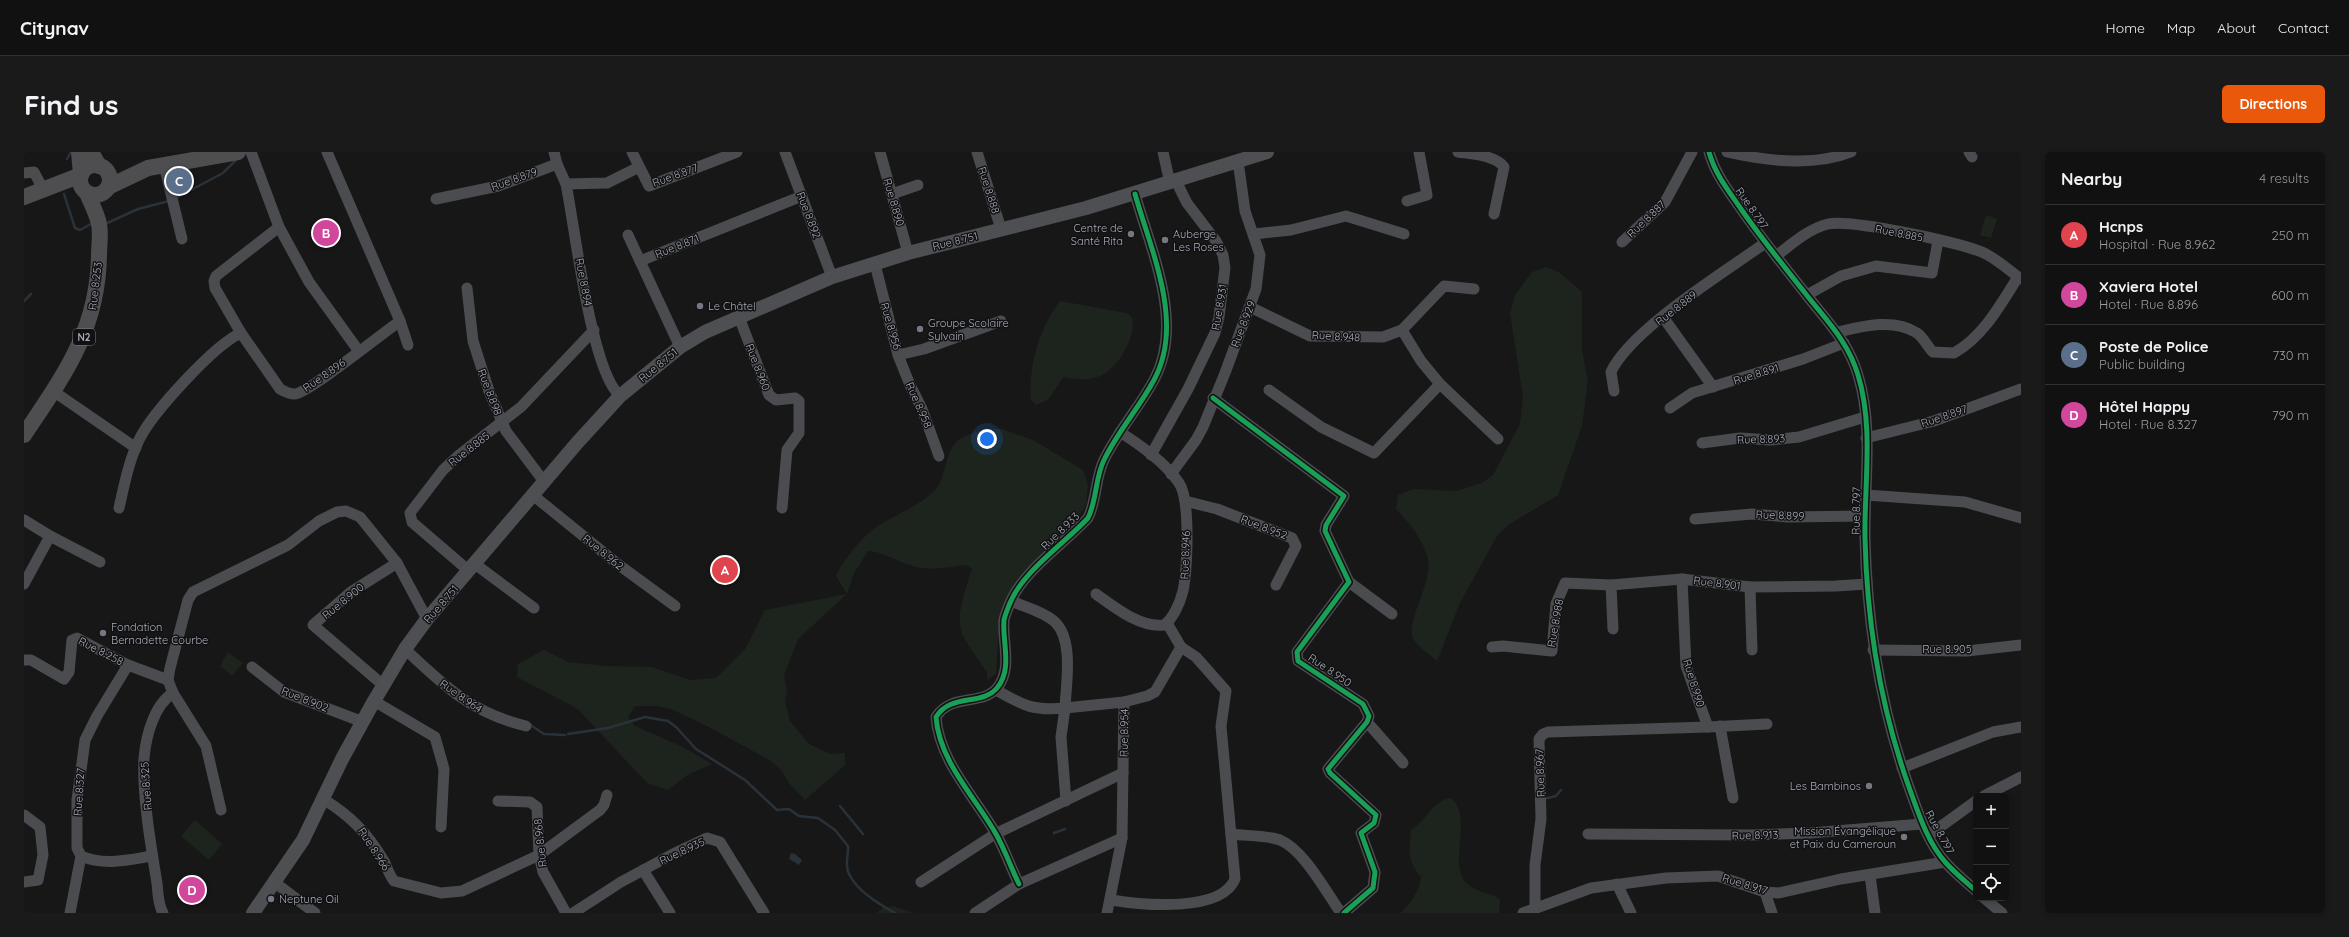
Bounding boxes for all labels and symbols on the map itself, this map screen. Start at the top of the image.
street label: Rue 8.877 [650,160,700,190]
street label: Rue 8.879 [489,164,539,194]
street label: Rue 8.888 [975,165,1003,215]
pin: C [166,166,192,196]
street label: Rue 8.890 [880,176,908,228]
street label: Rue 8.797 [1733,184,1772,232]
street label: Rue 8.892 [794,190,824,240]
street label: Rue 8.887 [1624,197,1668,241]
pin: B [313,218,339,248]
place label: Centre de Santé Rita [1071,221,1123,248]
street label: Rue 8.885 [1874,221,1924,245]
place label: Auberge Les Roses [1173,227,1224,254]
street label: Rue 8.751 [931,229,979,253]
marker: Centre de Santé Rita [1126,229,1136,239]
street label: Rue 8.871 [653,231,701,261]
marker: Auberge Les Roses [1160,235,1170,245]
street label: Rue 8.894 [572,257,596,307]
street label: Rue 8.253 [85,261,105,311]
street label: Rue 8.931 [1208,283,1230,331]
street label: Rue 8.889 [1653,287,1699,329]
place label: Le Châtel [708,299,756,313]
street label: Rue 8.929 [1228,299,1258,349]
marker: Le Châtel [695,301,705,311]
street label: Rue 8.956 [878,301,904,351]
place label: Groupe Scolaire Sylvain [928,316,1009,343]
marker: Groupe Scolaire Sylvain [915,324,925,334]
street label: Rue 8.948 [1311,328,1361,344]
road number: N2 [73,329,95,345]
street label: Rue 8.960 [743,341,773,393]
street label: Rue 8.751 [636,345,680,385]
street label: Rue 8.896 [300,355,348,395]
street label: Rue 8.891 [1732,360,1780,388]
street label: Rue 8.898 [475,367,505,417]
street label: Rue 8.958 [903,380,935,430]
street label: Rue 8.897 [1919,401,1969,430]
street label: Rue 8.885 [446,429,492,469]
your location [977,429,997,449]
street label: Rue 8.893 [1737,431,1786,447]
street label: Rue 8.797 [1849,487,1863,535]
street label: Rue 8.899 [1755,507,1805,523]
street label: Rue 8.933 [1038,509,1082,553]
street label: Rue 8.952 [1239,512,1289,542]
street label: Rue 8.946 [1177,530,1193,579]
street label: Rue 8.962 [580,531,626,573]
pin: A [712,555,738,585]
street label: Rue 8.901 [1693,573,1741,593]
street label: Rue 8.900 [319,580,367,622]
street label: Rue 8.751 [420,582,462,626]
street label: Rue 8.988 [1544,598,1566,648]
place label: Fondation Bernadette Courbe [111,620,208,647]
marker: Fondation Bernadette Courbe [98,628,108,638]
street label: Rue 8.258 [76,634,126,668]
street label: Rue 8.905 [1922,642,1972,656]
street label: Rue 8.950 [1306,650,1354,690]
street label: Rue 8.990 [1680,657,1708,709]
street label: Rue 8.964 [437,676,485,716]
street label: Rue 8.902 [279,683,331,715]
street label: Rue 8.954 [1117,708,1131,757]
street label: Rue 8.967 [1532,748,1548,797]
street label: Rue 8.325 [137,761,155,811]
street label: Rue 8.327 [70,767,88,816]
place label: Les Bambinos [1790,779,1861,793]
marker: Les Bambinos [1864,781,1874,791]
street label: Rue 8.797 [1922,808,1958,857]
street label: Rue 8.968 [530,818,550,868]
place label: Mission Évangélique et Paix du Cameroun [1790,824,1896,851]
street label: Rue 8.966 [355,825,393,873]
street label: Rue 8.913 [1732,828,1779,842]
marker: Mission Évangélique et Paix du Cameroun [1899,832,1909,842]
street label: Rue 8.935 [657,834,707,868]
street label: Rue 8.917 [1721,870,1770,898]
pin: D [179,875,205,905]
place label: Neptune Oil [279,892,339,906]
marker: Neptune Oil [266,894,276,904]

